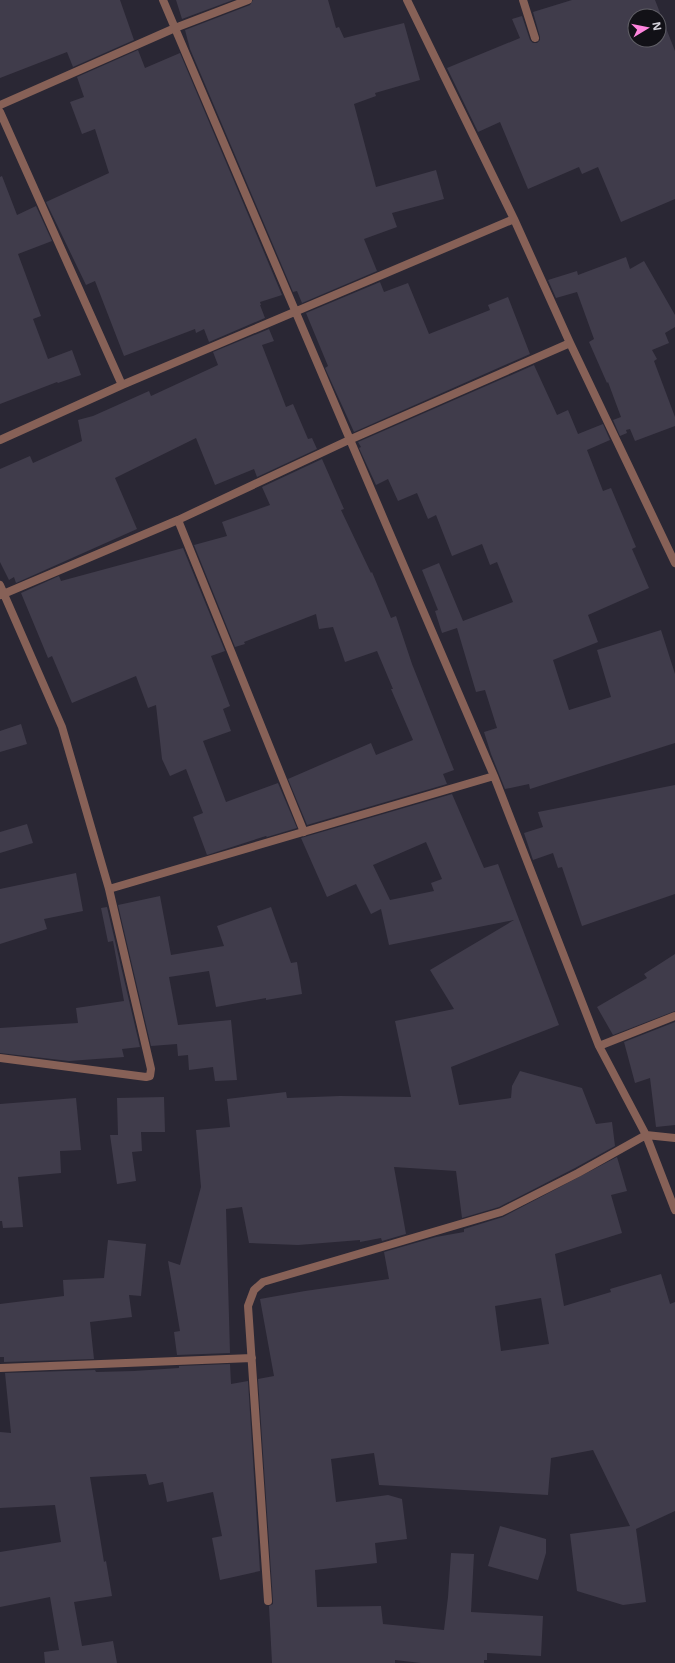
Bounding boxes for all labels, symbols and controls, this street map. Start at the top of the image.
north arrow [627,8,667,48]
text: N [649,20,666,32]

